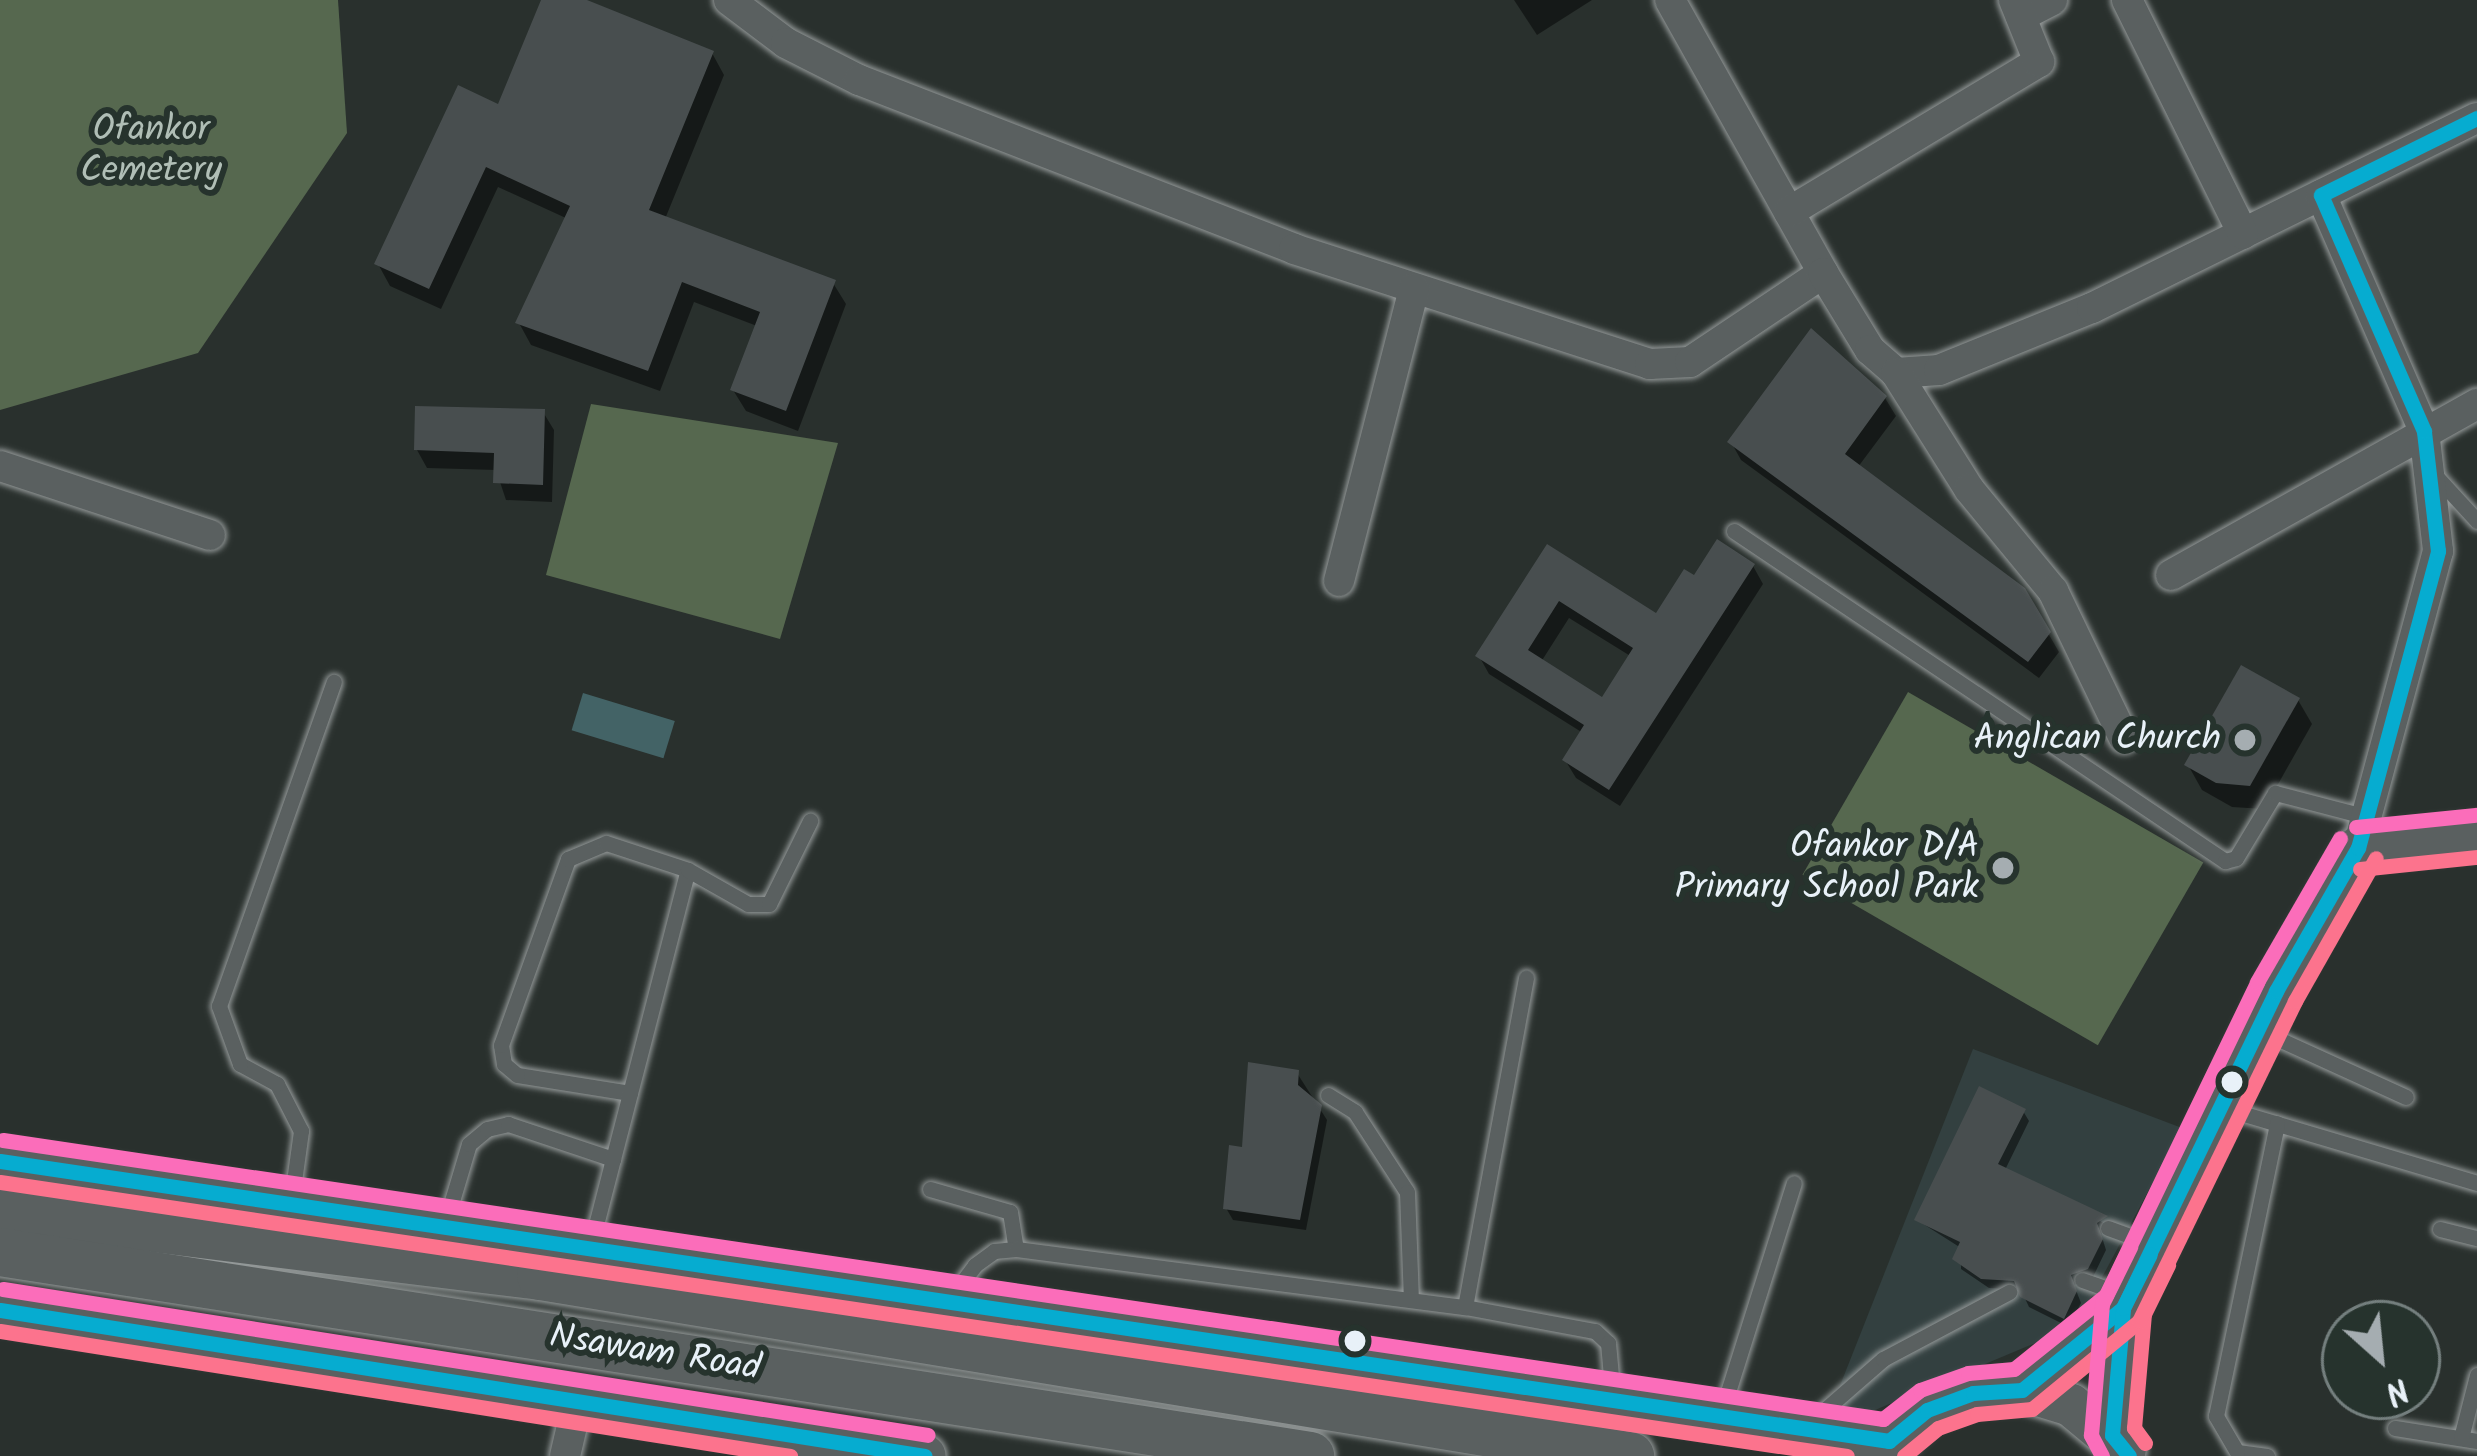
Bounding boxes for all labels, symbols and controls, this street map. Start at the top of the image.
park label: Ofankor Cemetery [80,108,222,193]
place label: Anglican Church [1974,718,2221,762]
marker: Anglican Church [2232,727,2258,753]
place label: Ofankor D/A Primary School Park [1675,825,1979,910]
marker: Ofankor D/A Primary School Park [1990,855,2016,881]
unlabelled marker [2221,1071,2243,1093]
north arrow [2321,1300,2441,1420]
street label: Nsawam Road [546,1315,764,1391]
unlabelled marker [1344,1330,1366,1352]
text: N [2375,1362,2418,1418]

